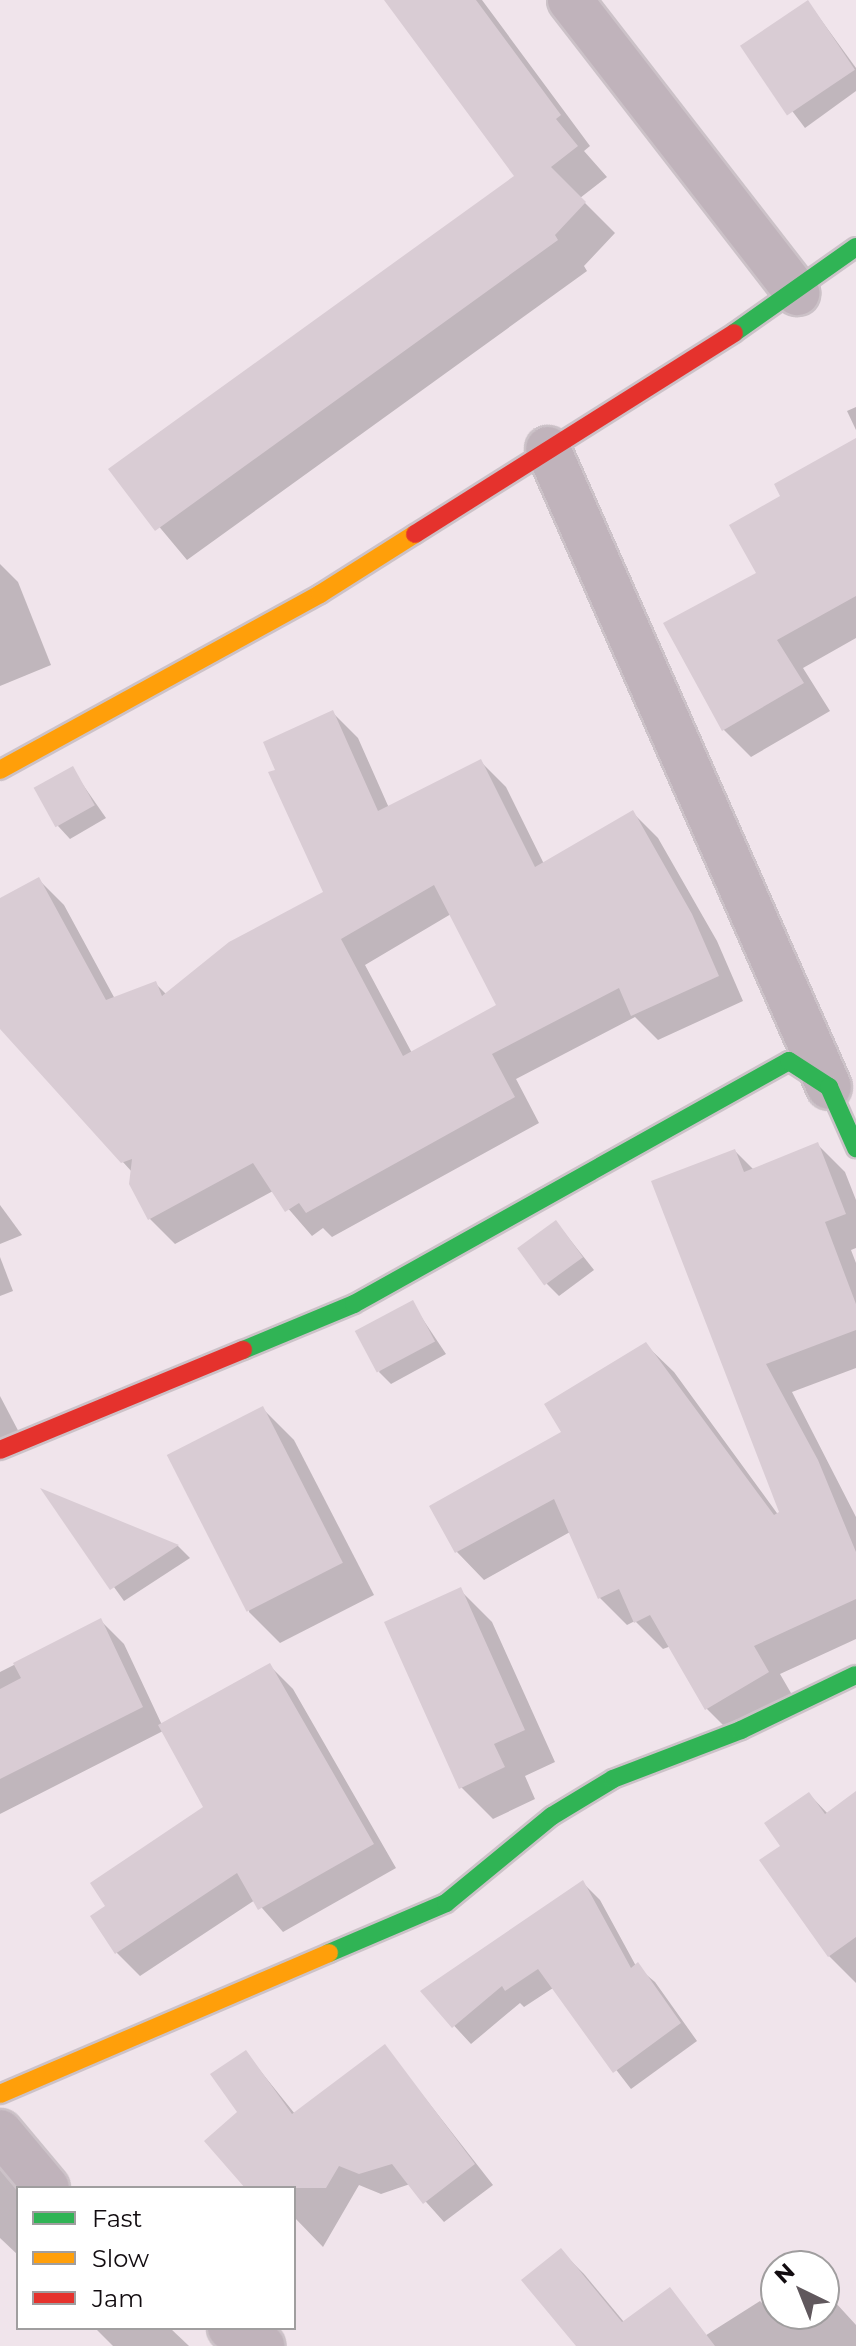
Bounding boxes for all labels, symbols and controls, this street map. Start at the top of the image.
legend [16,2186,296,2330]
text: Fast [92,2204,142,2233]
text: Slow [92,2244,149,2273]
north arrow [760,2250,840,2330]
text: N [769,2258,800,2289]
text: Jam [92,2284,144,2313]

